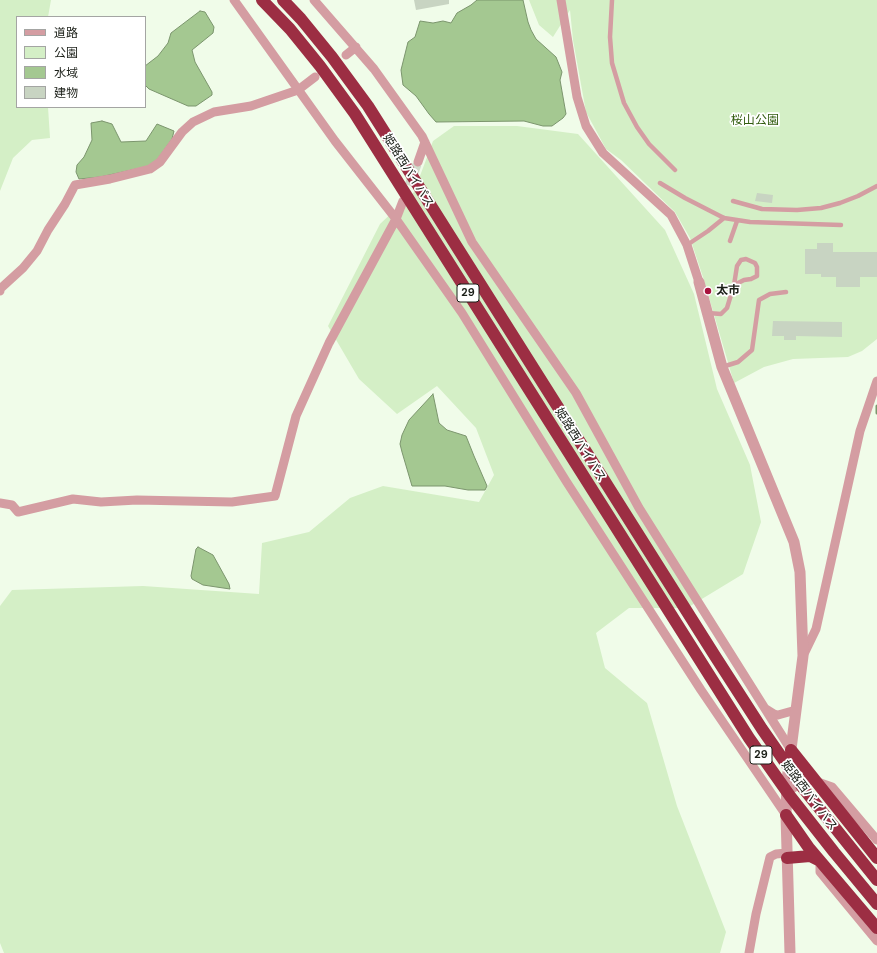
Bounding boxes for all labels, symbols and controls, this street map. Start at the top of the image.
legend [16,16,146,108]
text: 道路 [54,25,78,41]
text: 公園 [54,45,78,61]
text: 水域 [54,65,78,81]
text: 建物 [54,85,78,101]
park label: 桜山公園 [731,114,779,128]
street label: 姫路西バイパス [380,132,436,210]
road number: 29 [457,284,479,302]
place label: 太市 [716,284,740,298]
marker: 太市 [703,286,713,296]
street label: 姫路西バイパス [552,406,608,484]
road number: 29 [750,746,772,764]
street label: 姫路西バイパス [778,758,840,834]

